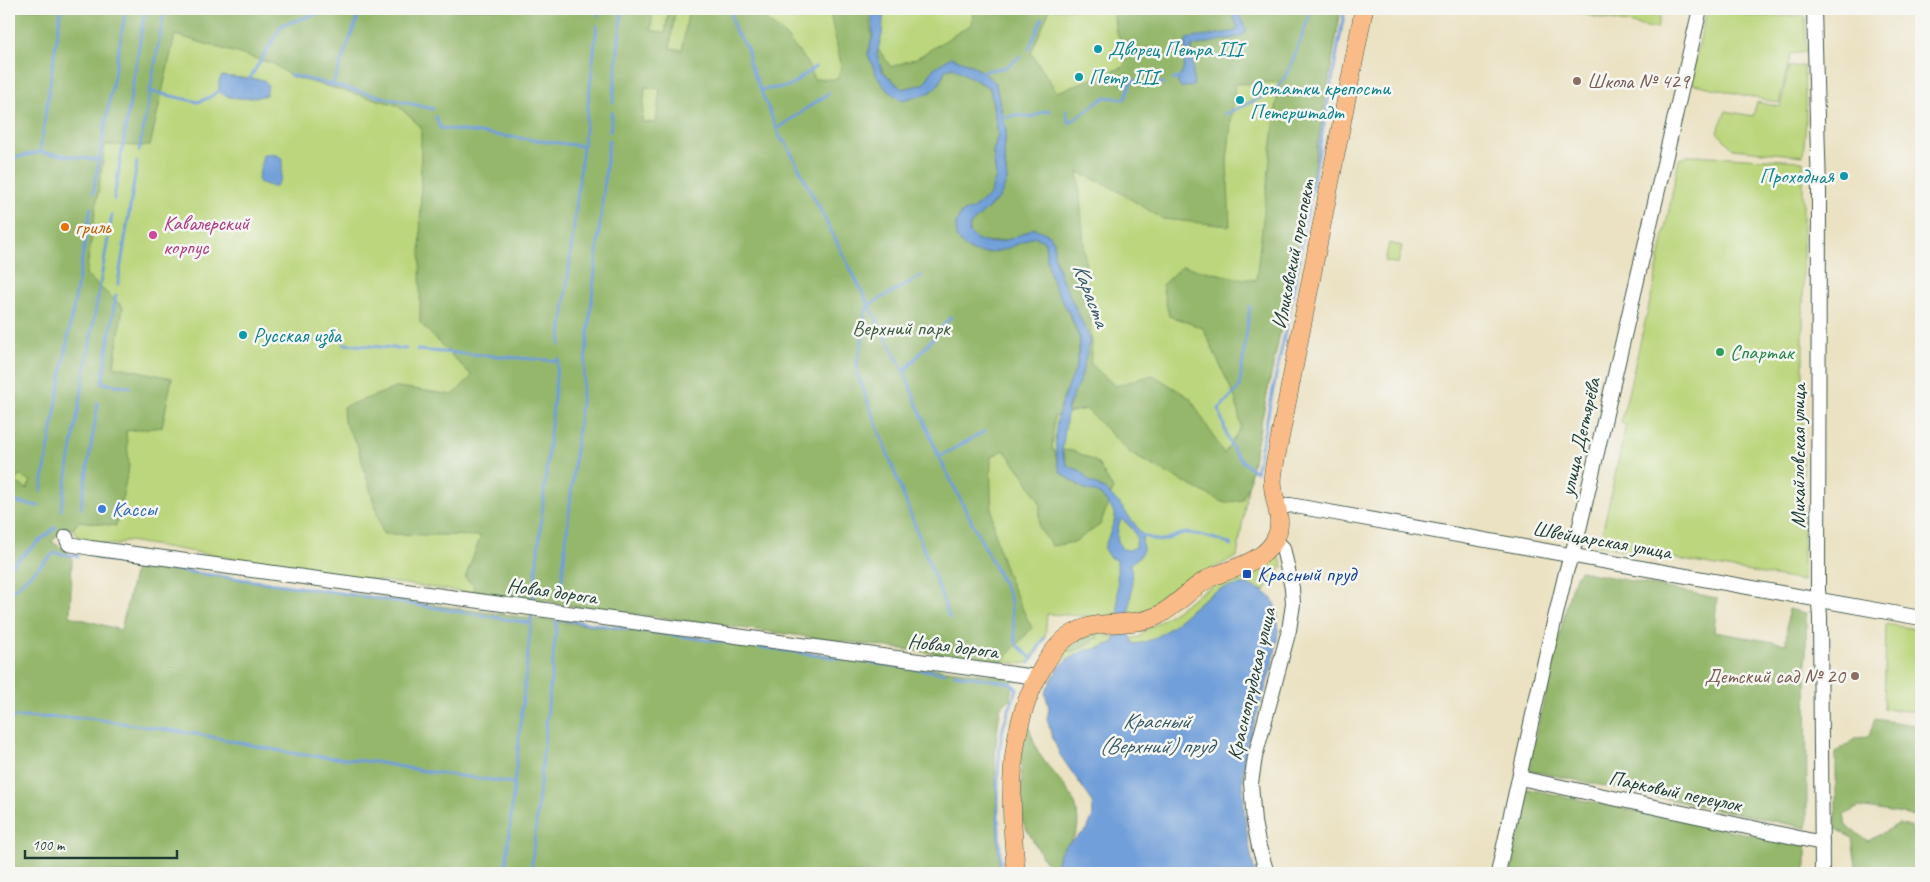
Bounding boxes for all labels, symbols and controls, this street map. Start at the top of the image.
place label: Дворец Петра III [1108,36,1247,62]
marker: Дворец Петра III [1092,43,1104,55]
place label: Петр III [1089,64,1162,90]
place label: Школа № 429 [1587,68,1691,94]
marker: Петр III [1073,71,1085,83]
place label: Остатки крепости Петерштадт [1250,75,1392,125]
marker: Школа № 429 [1571,75,1583,87]
marker: Остатки крепости Петерштадт [1234,94,1246,106]
place label: Проходная [1760,163,1835,189]
marker: Проходная [1838,170,1850,182]
street label: Иликовский проспект [1266,176,1321,331]
place label: Кавалерский корпус [163,210,250,260]
place label: гриль [75,214,112,240]
marker: гриль [59,221,71,233]
marker: Кавалерский корпус [147,229,159,241]
water label: Караста [1066,259,1117,334]
park label: Верхний парк [852,315,951,341]
place label: Русская изба [253,322,342,349]
marker: Русская изба [237,329,249,341]
place label: Спартак [1730,339,1796,365]
marker: Спартак [1714,346,1726,358]
street label: улица Дегтярёва [1553,374,1607,501]
street label: Михайловская улица [1785,381,1811,528]
place label: Кассы [112,496,159,522]
marker: Кассы [96,503,108,515]
street label: Швейцарская улица [1531,515,1676,565]
place label: Красный пруд [1257,561,1358,587]
marker: Красный пруд [1241,568,1253,580]
street label: Новая дорога [506,572,601,610]
street label: Краснопрудская улица [1221,604,1282,763]
street label: Новая дорога [907,628,1002,665]
place label: Детский сад № 20 [1704,663,1847,689]
marker: Детский сад № 20 [1849,670,1861,682]
water label: Красный (Верхний) пруд [1099,707,1218,760]
street label: Парковый переулок [1607,764,1746,818]
scale bar [25,827,178,859]
text: 100 m [32,836,66,855]

